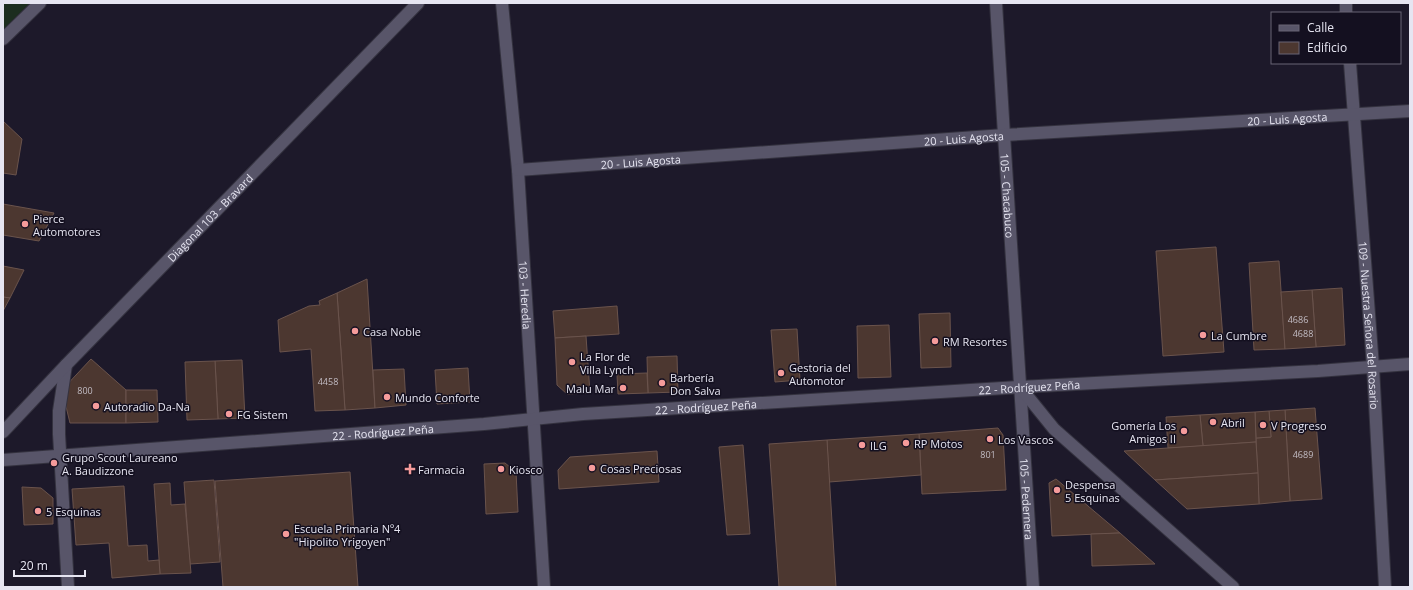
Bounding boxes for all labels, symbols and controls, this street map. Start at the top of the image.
legend [1271,12,1401,64]
text: Calle [1307,19,1334,36]
text: Edificio [1307,39,1347,56]
street label: 20 - Luis Agosta [1247,108,1328,128]
street label: 20 - Luis Agosta [923,128,1004,148]
street label: 20 - Luis Agosta [600,151,681,172]
street label: 105 - Chacabuco [998,153,1018,239]
street label: Diagonal 103 - Bravard [164,170,256,264]
place label: Pierce Automotores [33,211,101,239]
marker: Pierce Automotores [20,219,30,229]
street label: 109 - Nuestra Señora del Rosario [1356,241,1383,410]
street label: 103 - Heredia [516,260,535,330]
house number: 4686 [1288,313,1308,326]
place label: Casa Noble [363,324,421,339]
marker: Casa Noble [350,326,360,336]
house number: 4688 [1293,327,1313,340]
place label: La Cumbre [1211,328,1267,343]
marker: La Cumbre [1198,330,1208,340]
place label: RM Resortes [943,334,1007,349]
marker: RM Resortes [930,336,940,346]
place label: La Flor de Villa Lynch [580,349,634,377]
marker: La Flor de Villa Lynch [567,357,577,367]
place label: Gestoria del Automotor [789,360,851,388]
marker: Gestoria del Automotor [776,368,786,378]
place label: Barbería Don Salva [670,370,721,398]
house number: 4458 [318,375,338,388]
street label: 22 - Rodríguez Peña [978,376,1081,397]
marker: Barbería Don Salva [657,378,667,388]
place label: Malu Mar [566,381,616,396]
marker: Malu Mar [618,383,628,393]
house number: 800 [77,384,93,397]
place label: Mundo Conforte [395,390,480,405]
marker: Mundo Conforte [382,392,392,402]
street label: 22 - Rodríguez Peña [655,396,757,417]
place label: Autoradio Da-Na [104,399,190,414]
marker: Autoradio Da-Na [91,401,101,411]
place label: FG Sistem [237,407,288,422]
marker: FG Sistem [224,409,234,419]
place label: Abril [1221,415,1245,430]
marker: Abril [1208,417,1218,427]
place label: Gomería Los Amigos II [1111,418,1176,446]
place label: V Progreso [1271,418,1327,433]
street label: 22 - Rodríguez Peña [332,420,434,443]
marker: V Progreso [1258,420,1268,430]
marker: Gomería Los Amigos II [1179,426,1189,436]
place label: Los Vascos [998,432,1054,447]
marker: Los Vascos [985,434,995,444]
place label: RP Motos [914,436,963,451]
place label: ILG [870,438,887,453]
marker: RP Motos [901,438,911,448]
marker: ILG [857,440,867,450]
house number: 801 [980,448,996,461]
house number: 4689 [1293,448,1313,461]
place label: Grupo Scout Laureano A. Baudizzone [62,450,178,478]
marker: Grupo Scout Laureano A. Baudizzone [49,458,59,468]
street label: 105 - Pedernera [1017,458,1037,540]
place label: Cosas Preciosas [600,461,682,476]
place label: Farmacia [418,462,465,477]
place label: Kiosco [509,462,543,477]
marker: Cosas Preciosas [587,463,597,473]
marker: Farmacia [405,464,415,474]
marker: Kiosco [496,464,506,474]
place label: Despensa 5 Esquinas [1065,477,1120,505]
marker: Despensa 5 Esquinas [1052,485,1062,495]
place label: 5 Esquinas [46,504,101,519]
marker: 5 Esquinas [33,506,43,516]
place label: Escuela Primaria Nº4 "Hipolito Yrigoyen" [294,521,401,549]
marker: Escuela Primaria Nº4 "Hipolito Yrigoyen" [281,529,291,539]
scale bar [14,552,85,578]
text: 20 m [20,557,48,574]

